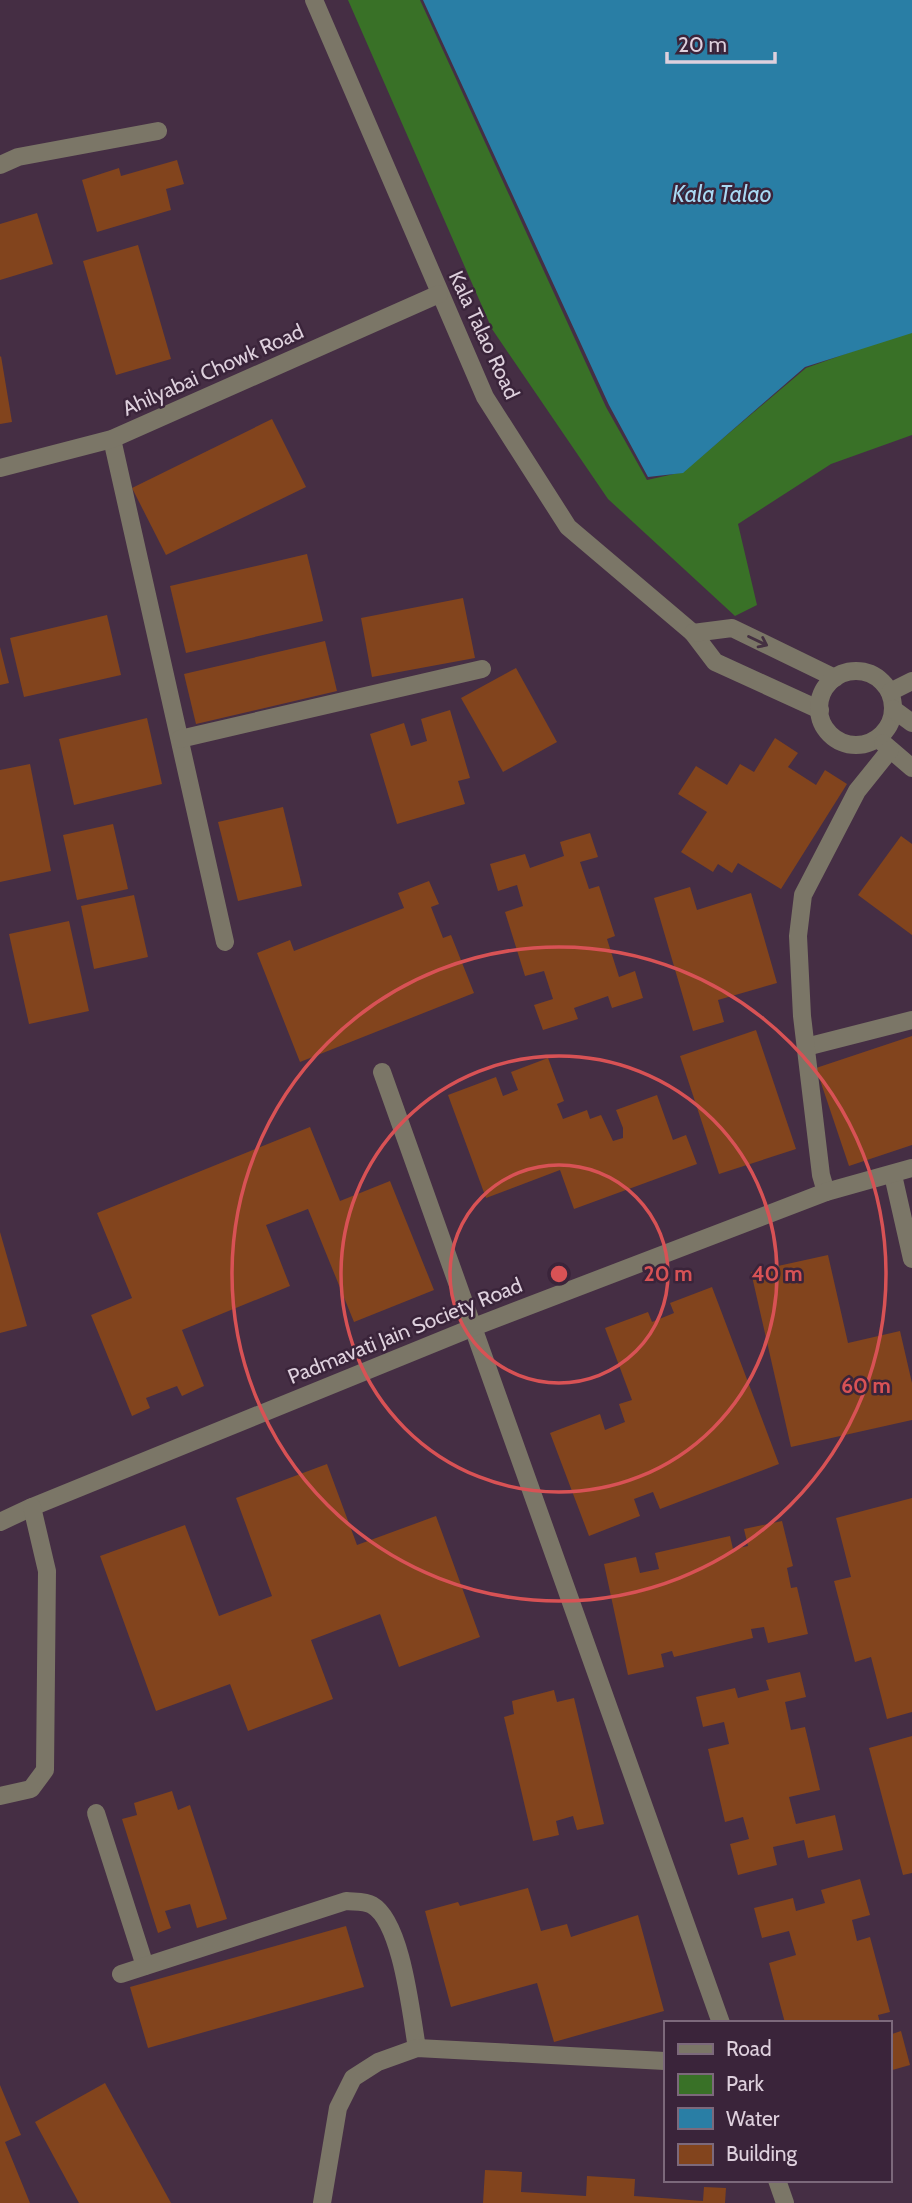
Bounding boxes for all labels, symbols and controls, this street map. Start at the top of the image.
scale bar [667,21,776,65]
text: 20 m [678,32,727,57]
water label: Kala Talao [672,180,772,208]
street label: Kala Talao Road [444,267,525,403]
street label: Ahilyabai Chowk Road [118,318,307,421]
one-way arrow [747,634,768,648]
text: 20 m [644,1261,692,1286]
text: 40 m [752,1261,802,1286]
centre of rings [547,1262,571,1286]
street label: Padmavati Jain Society Road [284,1272,526,1389]
text: 60 m [841,1373,891,1398]
legend [664,2021,891,2182]
text: Road [726,2036,772,2061]
text: Park [726,2071,764,2096]
text: Water [726,2106,780,2131]
text: Building [726,2141,798,2166]

